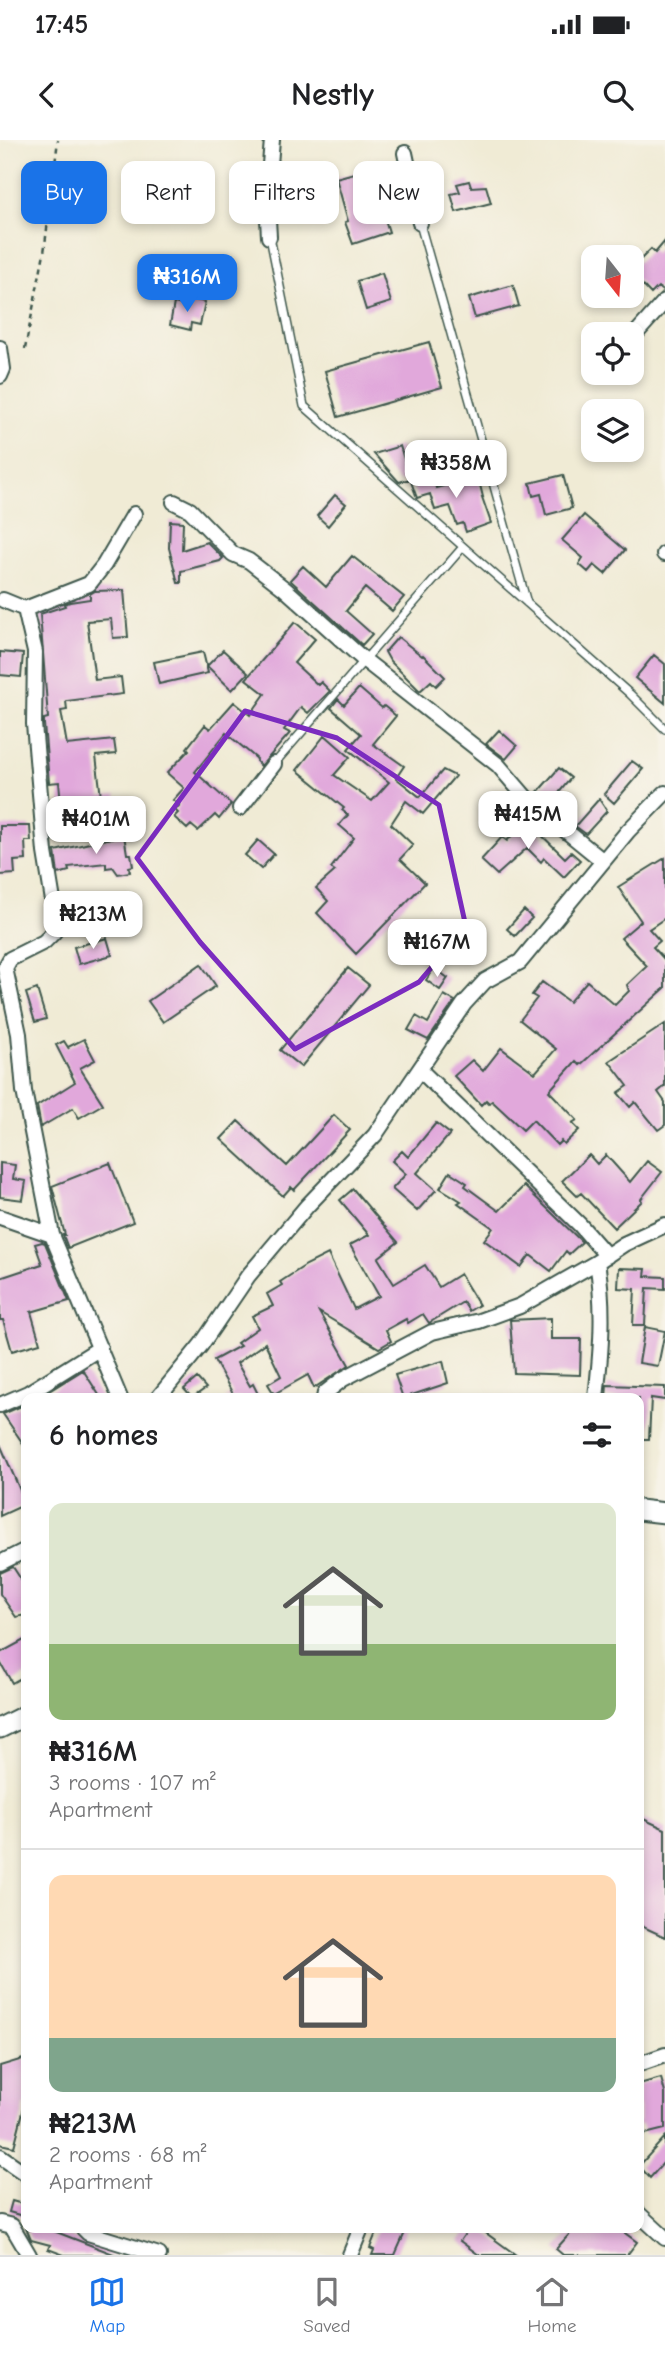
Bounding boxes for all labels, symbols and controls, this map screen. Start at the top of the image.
text: 17:45 [35,10,88,40]
icon: back [28,76,66,114]
text: Nestly [291,76,374,113]
icon: search [599,76,637,114]
chip: Buy [21,161,107,224]
chip: Rent [121,161,215,224]
chip: Filters [229,161,339,224]
chip: New [353,161,444,224]
north arrow [581,245,644,308]
map controls [581,245,644,462]
pin: ₦316M [138,254,236,314]
text: ₦316M [153,263,221,290]
button: locate [581,322,644,385]
button: layers [581,399,644,462]
pin: ₦358M [407,440,505,500]
text: ₦358M [421,449,491,476]
pin: ₦415M [479,792,577,851]
pin: ₦401M [47,796,145,856]
text: ₦415M [494,800,562,827]
text: ₦401M [62,805,130,832]
pin: ₦213M [44,892,142,951]
text: ₦213M [60,900,126,927]
pin: ₦167M [388,920,486,979]
text: ₦167M [404,928,470,955]
icon: filters [578,1416,616,1454]
text: 6 homes [49,1418,158,1453]
icon: home [270,1548,396,1674]
text: ₦316M [49,1734,137,1769]
text: 3 rooms · 107 m² [49,1769,216,1796]
text: Apartment [49,1796,152,1823]
icon: home [270,1920,396,2046]
text: ₦213M [49,2106,136,2141]
text: 2 rooms · 68 m² [49,2141,207,2168]
text: Apartment [49,2168,152,2195]
tab: Map [88,2273,126,2337]
tab: Saved [303,2273,351,2337]
tab: Home [528,2273,577,2337]

